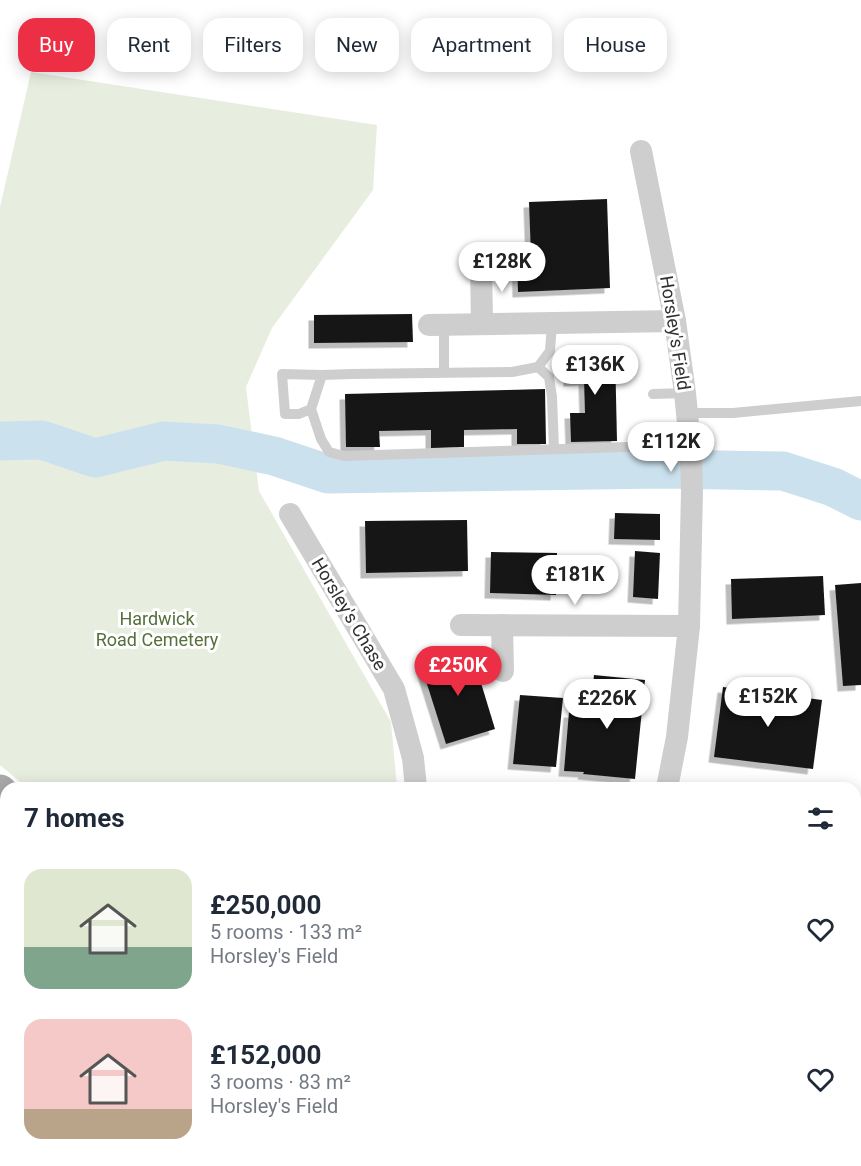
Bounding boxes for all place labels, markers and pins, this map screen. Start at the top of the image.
pin: £128K [460,242,544,293]
pin: £136K [553,345,637,396]
pin: £112K [629,422,713,473]
pin: £181K [533,555,617,606]
pin: £250K [416,646,500,697]
pin: £152K [726,677,810,728]
pin: £226K [565,679,649,730]

